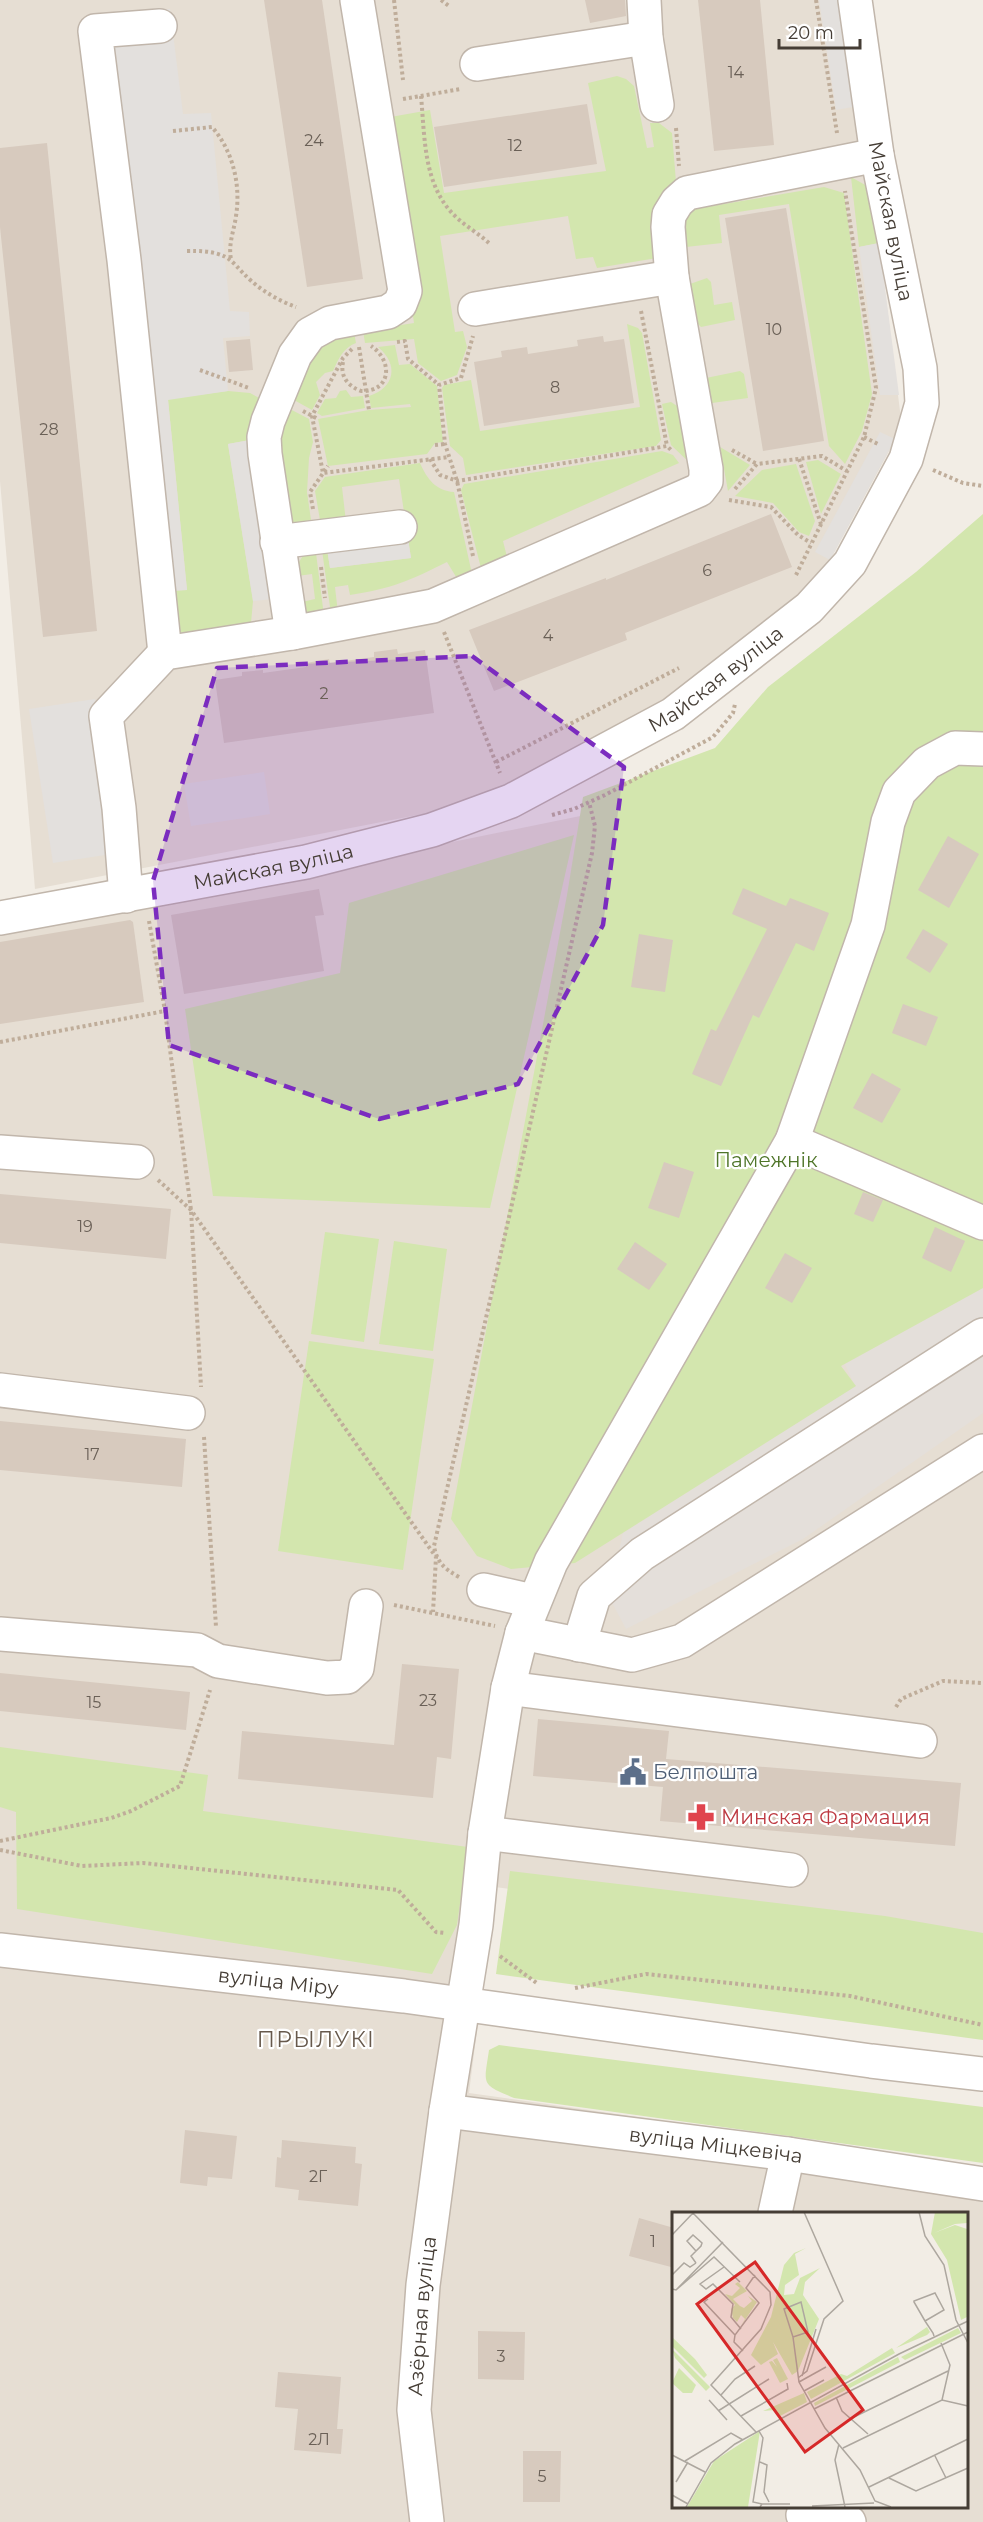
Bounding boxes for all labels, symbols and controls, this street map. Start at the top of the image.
scale bar [779,12,860,50]
text: 20 m [788,22,834,44]
house number: 14 [728,63,745,82]
house number: 24 [304,131,324,150]
house number: 12 [508,136,522,155]
street label: Майская вуліца [864,139,918,303]
house number: 10 [766,320,782,339]
house number: 8 [550,378,560,397]
house number: 28 [39,420,59,439]
house number: 6 [702,561,712,580]
street label: Майская вуліца [644,621,788,737]
house number: 4 [543,626,554,645]
house number: 2 [319,684,329,703]
street label: Майская вуліца [191,838,356,894]
park label: Памежнік [714,1148,818,1172]
house number: 19 [77,1217,93,1236]
house number: 17 [84,1445,100,1464]
house number: 23 [419,1691,437,1710]
house number: 15 [87,1693,101,1712]
public building icon: Белпошта [618,1757,648,1787]
place label: Белпошта [653,1760,758,1784]
pharmacy icon: Минская Фармация [686,1802,716,1832]
place label: Минская Фармация [721,1805,930,1829]
street label: вуліца Міру [217,1963,340,2000]
district label: ПРЫЛУКІ [257,2026,375,2053]
street label: вуліца Міцкевіча [628,2122,804,2168]
house number: 2Г [309,2167,328,2186]
inset map [672,2212,968,2507]
house number: 1 [650,2232,656,2251]
street label: Азёрная вуліца [403,2235,441,2397]
house number: 3 [496,2347,506,2366]
house number: 2Л [308,2430,330,2449]
house number: 5 [537,2467,547,2486]

